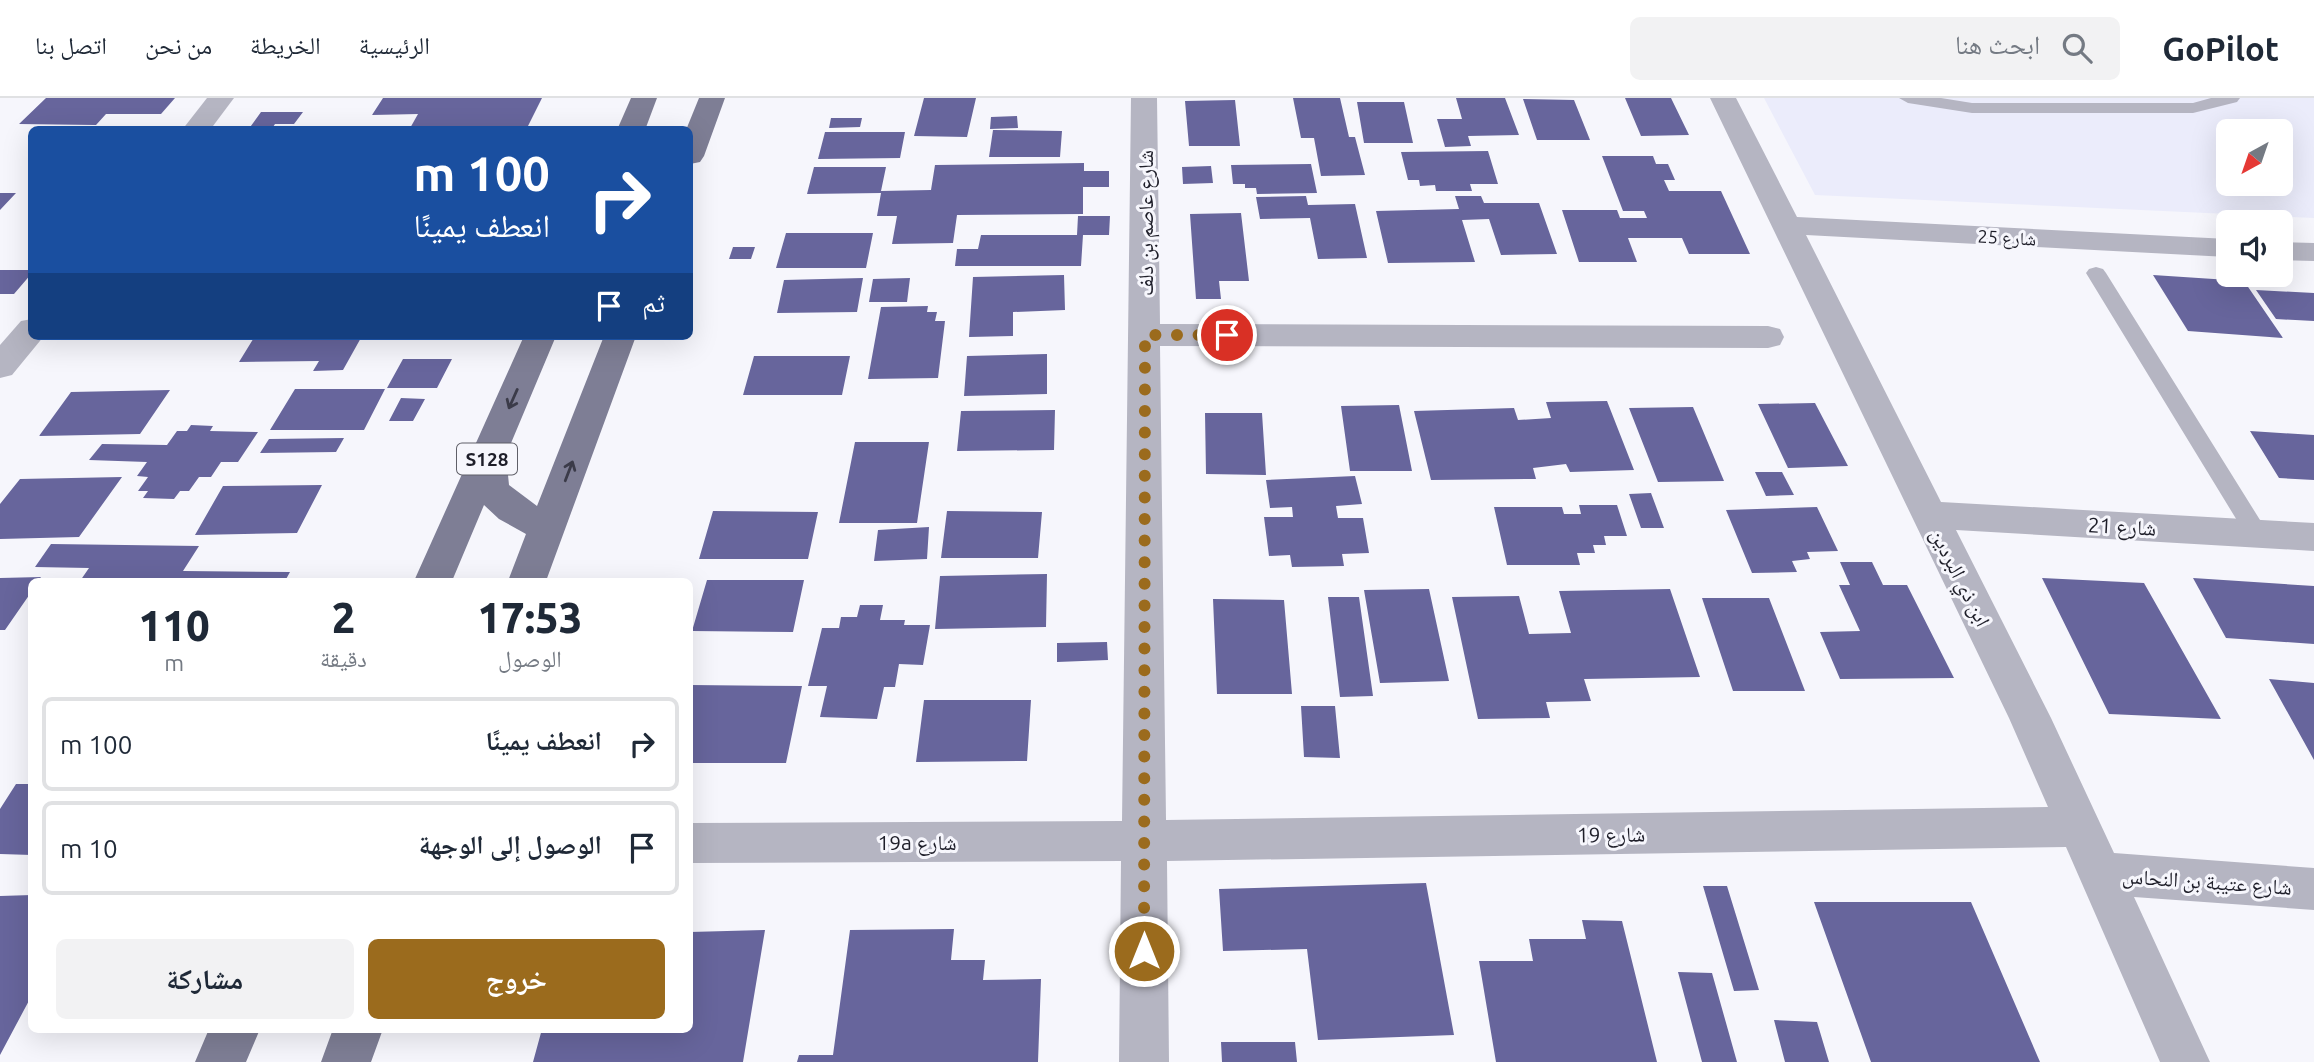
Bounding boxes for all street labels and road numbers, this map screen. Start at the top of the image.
street label: شارع عاصم بن دلف [1133,150,1160,296]
street label: شارع 25 [1977,225,2037,251]
road number: S128 [457,444,517,474]
street label: شارع 21 [2087,512,2157,542]
street label: ابن ذي البردين [1921,524,1996,632]
street label: شارع 19 [1577,821,1645,849]
street label: 19a شارع [877,830,957,856]
street label: شارع عتيبة بن النحاس [2121,863,2293,901]

